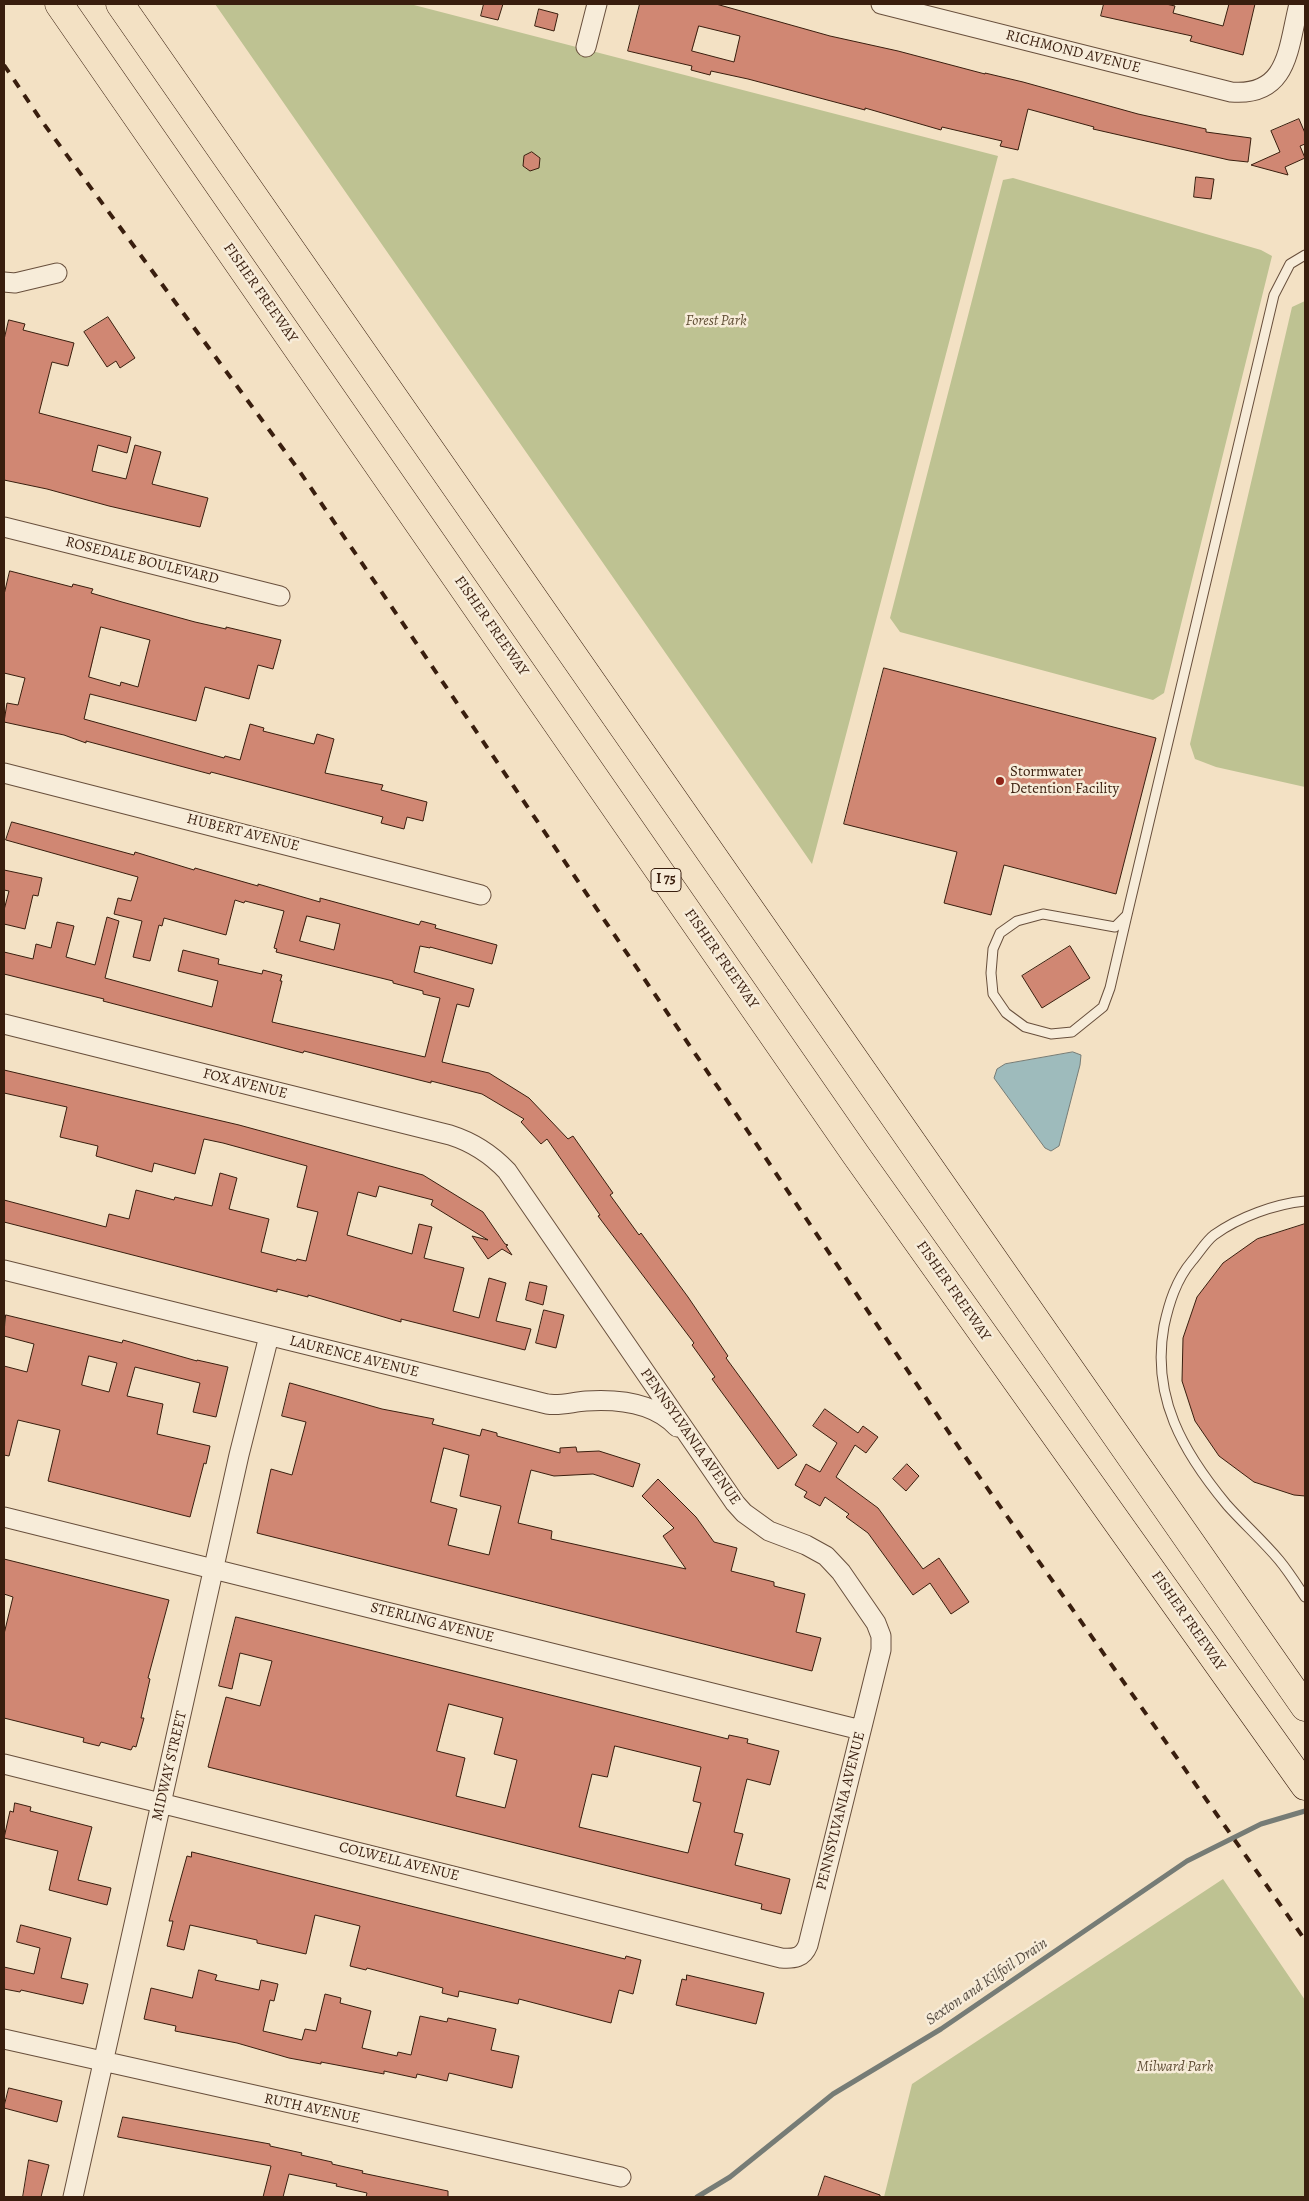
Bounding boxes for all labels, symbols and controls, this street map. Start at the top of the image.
street label: RICHMOND AVENUE [1004,27,1142,77]
street label: FISHER FREEWAY [219,240,301,346]
park label: Forest Park [685,312,747,330]
street label: ROSEDALE BOULEVARD [64,533,220,589]
street label: FISHER FREEWAY [450,573,532,679]
place label: Stormwater Detention Facility [1010,763,1119,798]
marker: Stormwater Detention Facility [994,775,1006,787]
street label: HUBERT AVENUE [185,810,301,856]
road number: I 75 [651,868,681,892]
street label: FISHER FREEWAY [680,906,762,1012]
street label: FOX AVENUE [201,1065,289,1103]
street label: FISHER FREEWAY [912,1238,994,1344]
street label: LAURENCE AVENUE [287,1332,421,1382]
street label: PENNSYLVANIA AVENUE [636,1365,744,1509]
street label: FISHER FREEWAY [1147,1568,1229,1674]
street label: STERLING AVENUE [368,1599,496,1647]
street label: MIDWAY STREET [149,1709,191,1823]
street label: PENNSYLVANIA AVENUE [813,1730,869,1892]
street label: COLWELL AVENUE [337,1838,461,1886]
water label: Sexton and Kilfoil Drain [922,1934,1052,2030]
park label: Milward Park [1137,2058,1213,2076]
street label: RUTH AVENUE [262,2090,362,2128]

